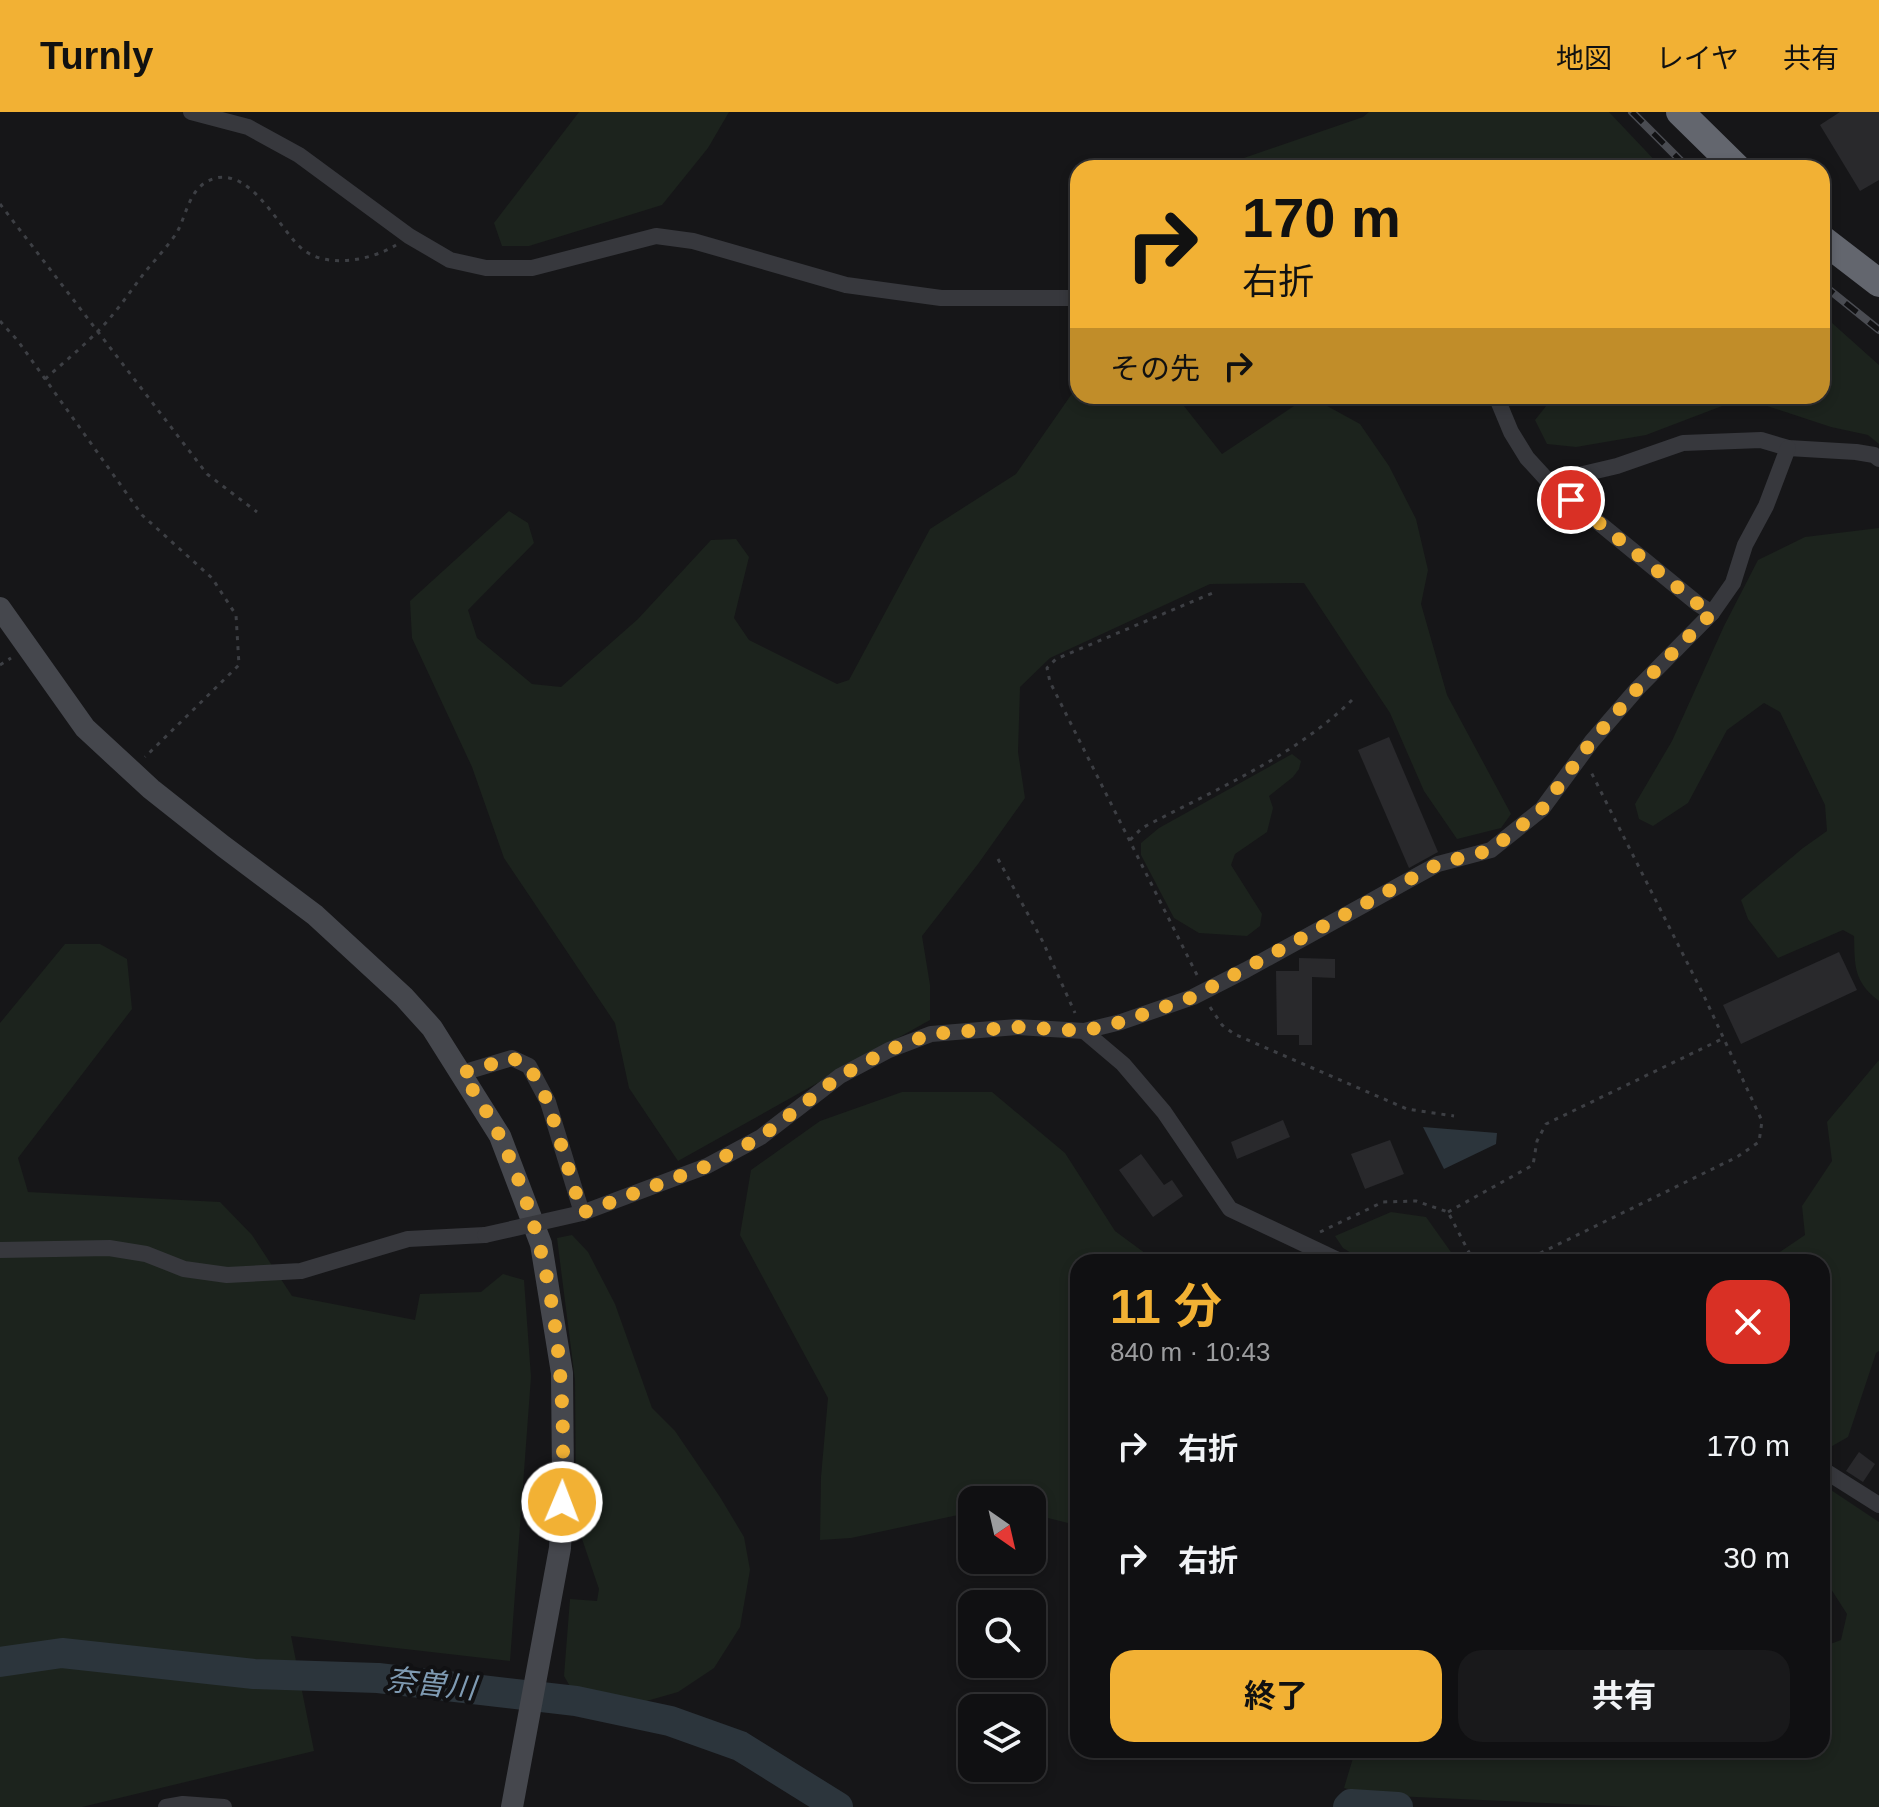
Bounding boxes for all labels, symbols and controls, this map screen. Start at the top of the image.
text: Turnly [40,35,153,77]
text: 地図 [1556,43,1612,74]
text: レイヤ [1656,43,1739,74]
text: 共有 [1783,43,1839,74]
text: 170 m [1242,186,1401,249]
icon: right [1110,192,1214,296]
text: 右折 [1242,261,1314,302]
icon: right [1216,344,1260,388]
text: その先 [1110,352,1200,385]
pin [1537,466,1605,534]
icon: arrive [1549,478,1593,522]
text: 11 分 [1110,1280,1222,1333]
button: close [1706,1280,1790,1364]
text: 840 m · 10:43 [1110,1337,1270,1367]
icon: right [1110,1424,1154,1468]
text: 170 m [1707,1429,1790,1462]
text: 右折 [1178,1432,1238,1465]
position arrow [520,1460,604,1544]
north arrow [958,1486,1046,1574]
map controls [958,1486,1046,1782]
icon: right [1110,1536,1154,1580]
text: 30 m [1723,1541,1790,1574]
text: 右折 [1178,1544,1238,1577]
button: search [958,1590,1046,1678]
button: 終了 [1110,1650,1442,1742]
button: 共有 [1458,1650,1790,1742]
water label: 奈曽川 [385,1662,481,1705]
button: layers [958,1694,1046,1782]

